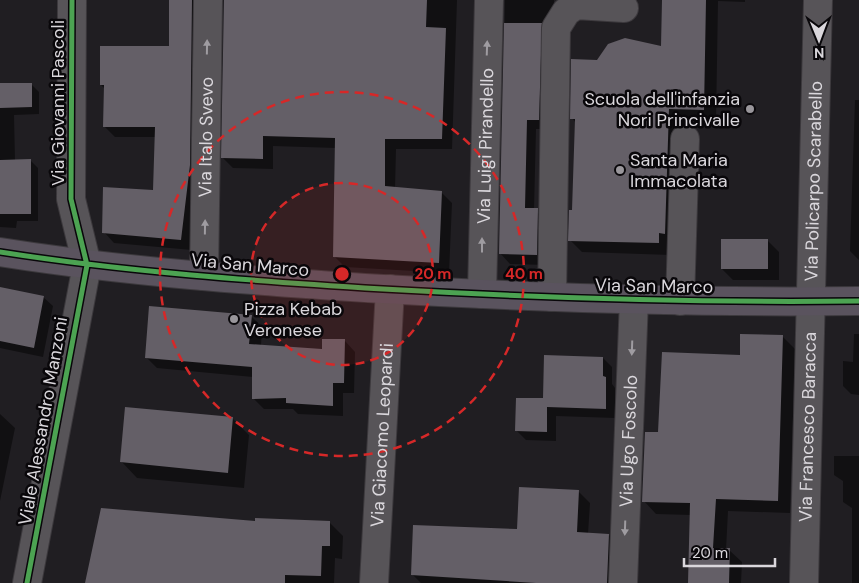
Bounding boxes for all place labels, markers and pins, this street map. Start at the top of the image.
place label: Scuola dell'infanzia Nori Princivalle [584,87,740,132]
marker: Scuola dell'infanzia Nori Princivalle [744,103,756,115]
place label: Santa Maria Immacolata [630,148,728,193]
marker: Santa Maria Immacolata [614,164,626,176]
centre of rings [333,265,351,283]
place label: Pizza Kebab Veronese [244,297,342,342]
marker: Pizza Kebab Veronese [228,313,240,325]

